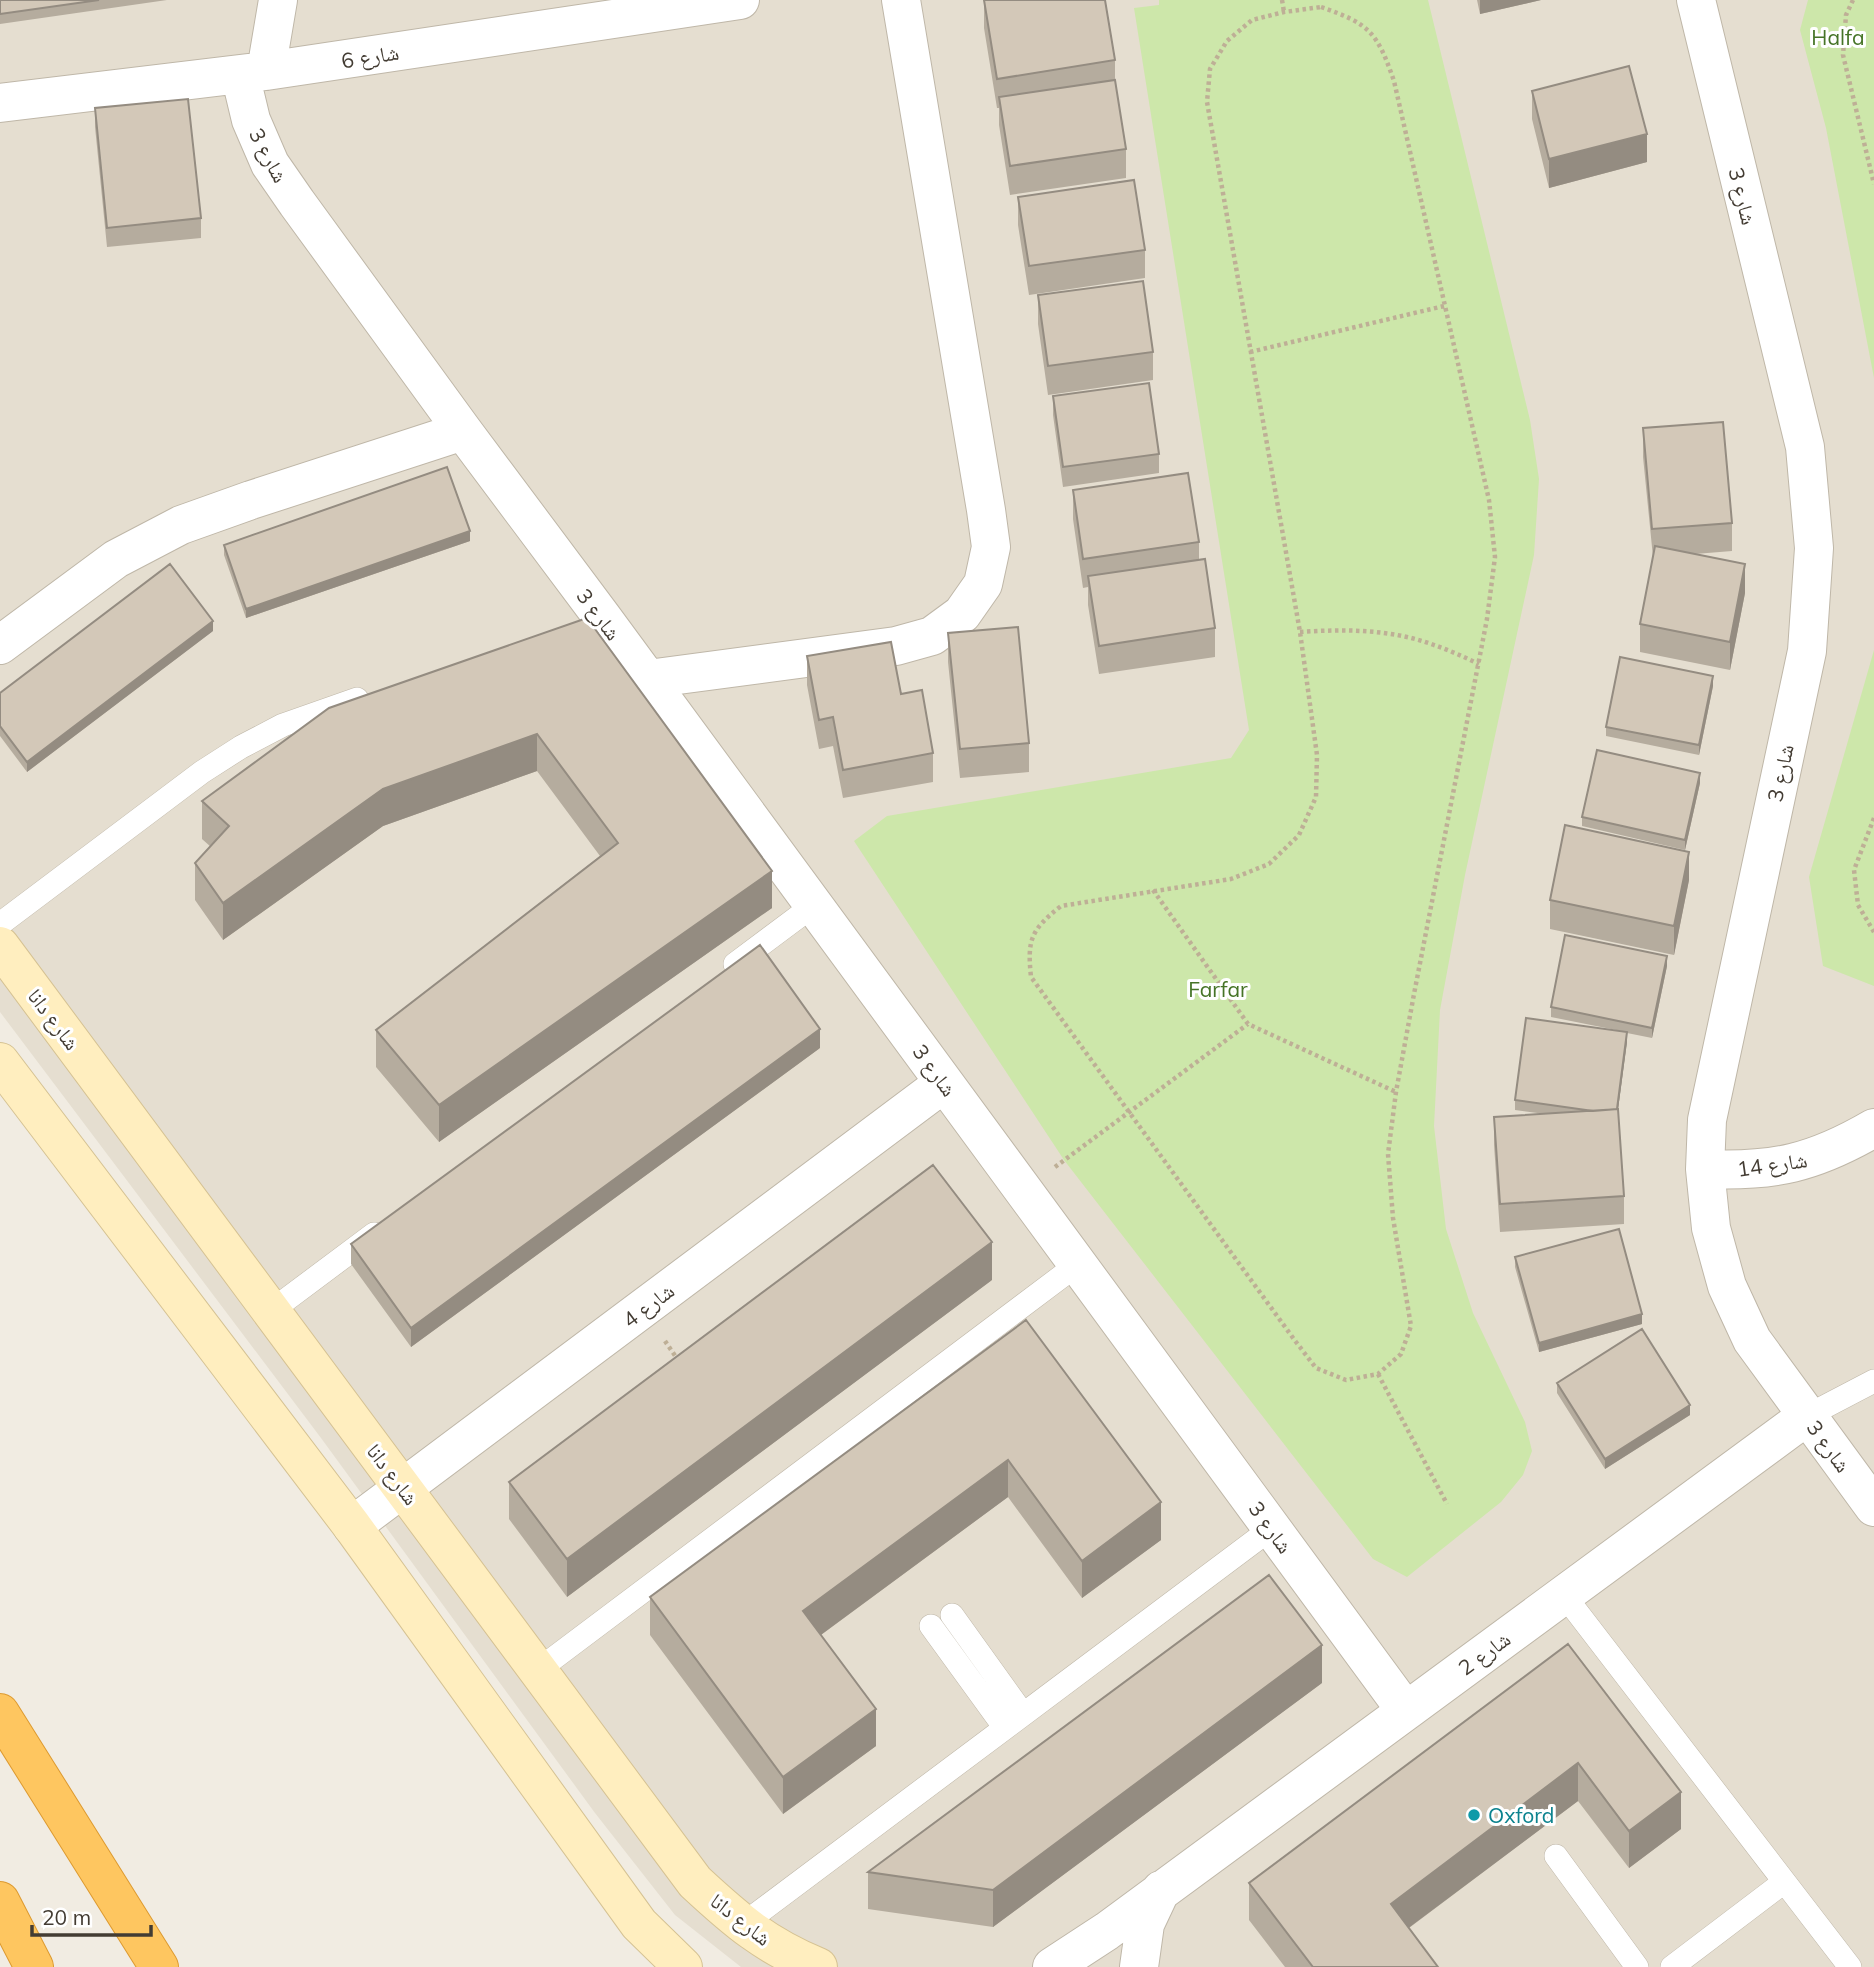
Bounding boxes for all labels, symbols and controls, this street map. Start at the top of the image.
park label: Halfa [1811,24,1865,50]
street label: شارع 6 [339,39,401,74]
street label: شارع 3 [243,123,294,187]
street label: شارع 3 [1722,165,1763,228]
street label: شارع 3 [570,583,627,646]
street label: شارع 3 [1761,742,1800,804]
park label: Farfar [1188,976,1248,1002]
street label: شارع دانا [22,983,86,1055]
street label: شارع 3 [907,1039,963,1102]
street label: شارع 14 [1735,1146,1809,1183]
street label: شارع 4 [617,1277,680,1334]
street label: شارع 3 [1801,1415,1857,1478]
street label: شارع دانا [361,1438,425,1510]
street label: شارع 3 [1243,1496,1299,1559]
street label: شارع 2 [1453,1625,1516,1681]
place label: Oxford [1488,1802,1554,1828]
marker: Oxford [1466,1807,1482,1823]
street label: شارع دانا [705,1887,777,1952]
scale bar [32,1894,150,1938]
text: 20 m [42,1904,91,1930]

